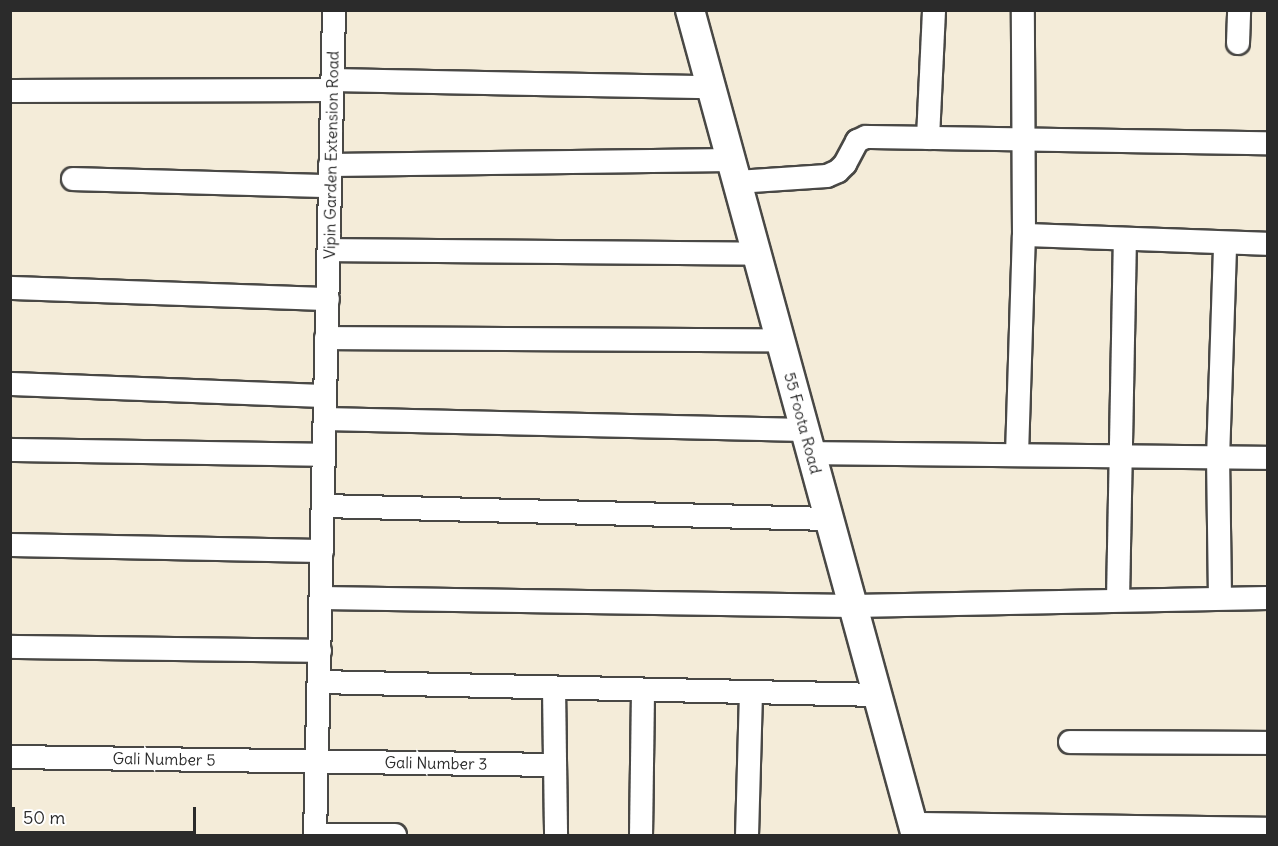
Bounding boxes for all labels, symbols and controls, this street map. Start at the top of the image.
street label: Vipin Garden Extension Road [320,51,342,259]
street label: 55 Foota Road [780,370,826,476]
street label: Gali Number 5 [112,749,216,769]
street label: Gali Number 3 [384,753,488,773]
scale bar [15,795,200,833]
text: 50 m [23,806,65,829]

